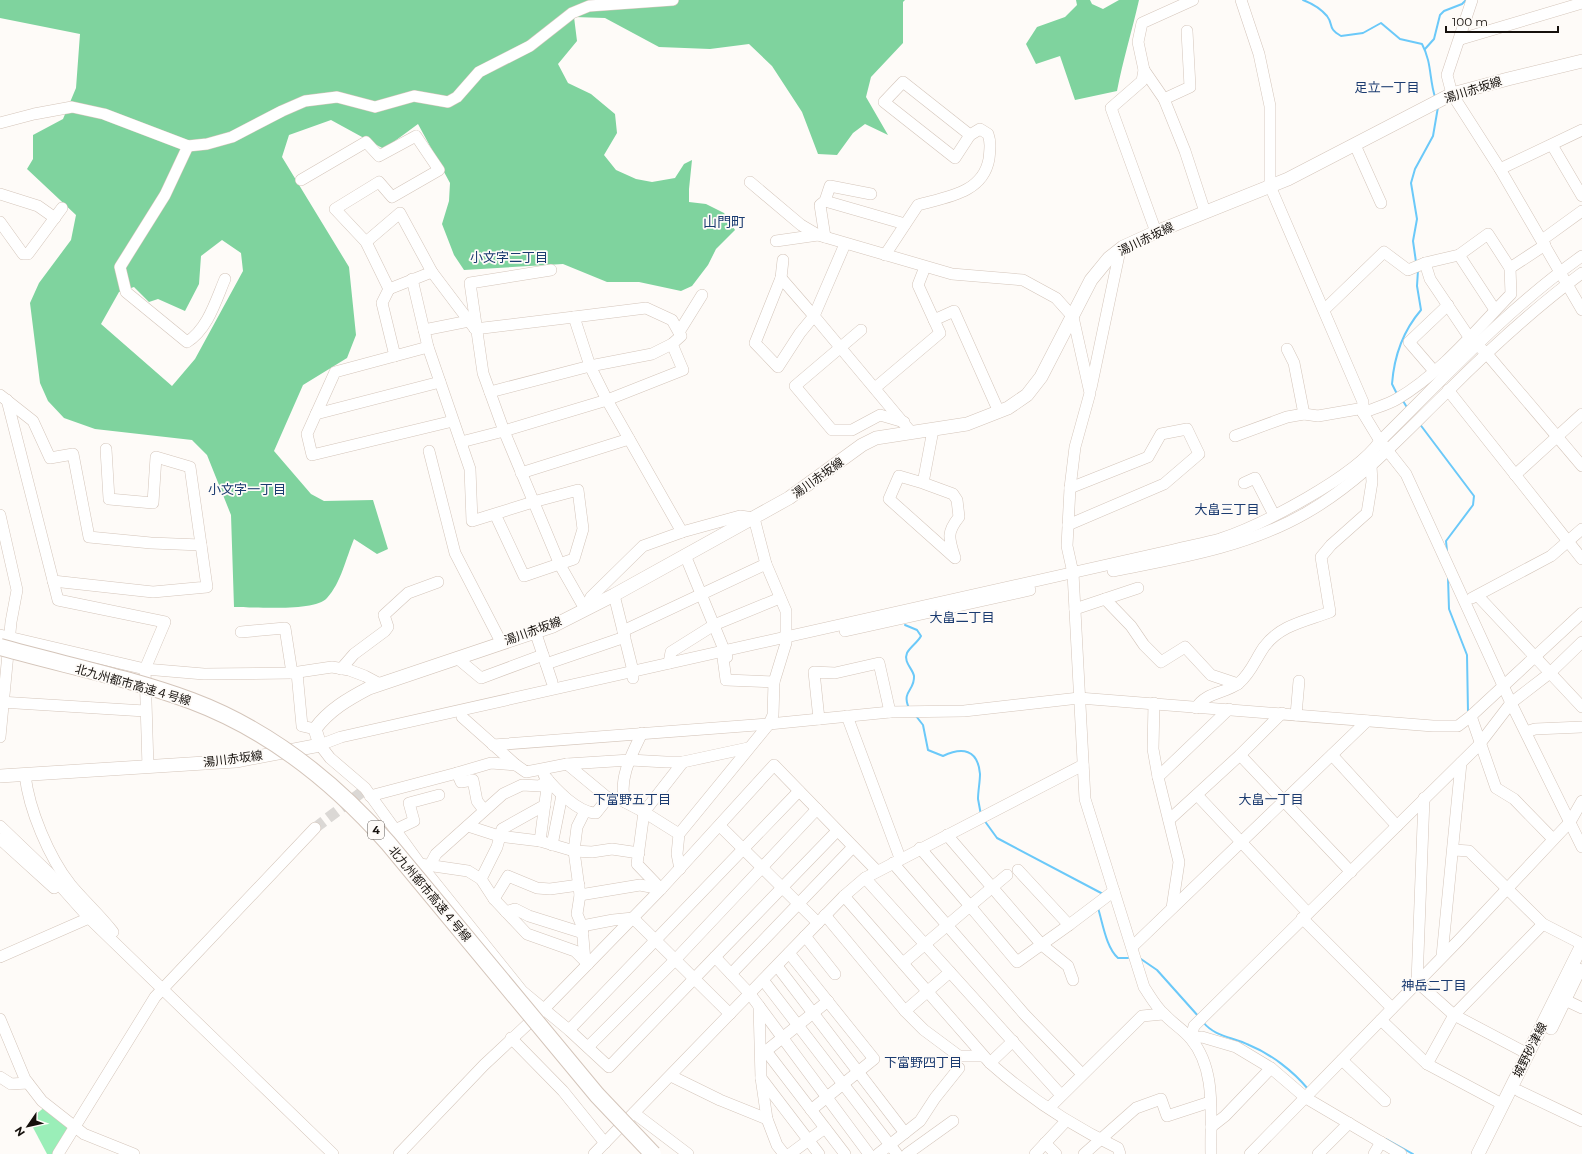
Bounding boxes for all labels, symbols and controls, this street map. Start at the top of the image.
scale bar [1446,8,1558,34]
text: 100 m [1452,14,1488,29]
street label: 湯川赤坂線 [1442,73,1504,106]
district label: 足立一丁目 [1354,79,1420,95]
district label: 山門町 [703,213,745,231]
street label: 湯川赤坂線 [1116,219,1176,258]
district label: 小文字二丁目 [470,249,548,265]
street label: 湯川赤坂線 [789,454,846,501]
district label: 小文字一丁目 [208,481,286,497]
district label: 大畠三丁目 [1194,501,1260,517]
district label: 大畠二丁目 [929,609,995,625]
street label: 湯川赤坂線 [502,613,564,648]
street label: 北九州都市高速４号線 [73,661,193,708]
street label: 湯川赤坂線 [202,747,264,770]
district label: 下富野五丁目 [593,791,671,807]
district label: 大畠一丁目 [1238,791,1304,807]
road number: 4 [368,821,384,839]
street label: 北九州都市高速４号線 [386,843,475,944]
district label: 神岳二丁目 [1401,977,1467,993]
street label: 城野砂津線 [1509,1020,1550,1080]
district label: 下富野四丁目 [884,1054,962,1070]
north arrow [8,1106,48,1146]
text: N [11,1124,28,1139]

